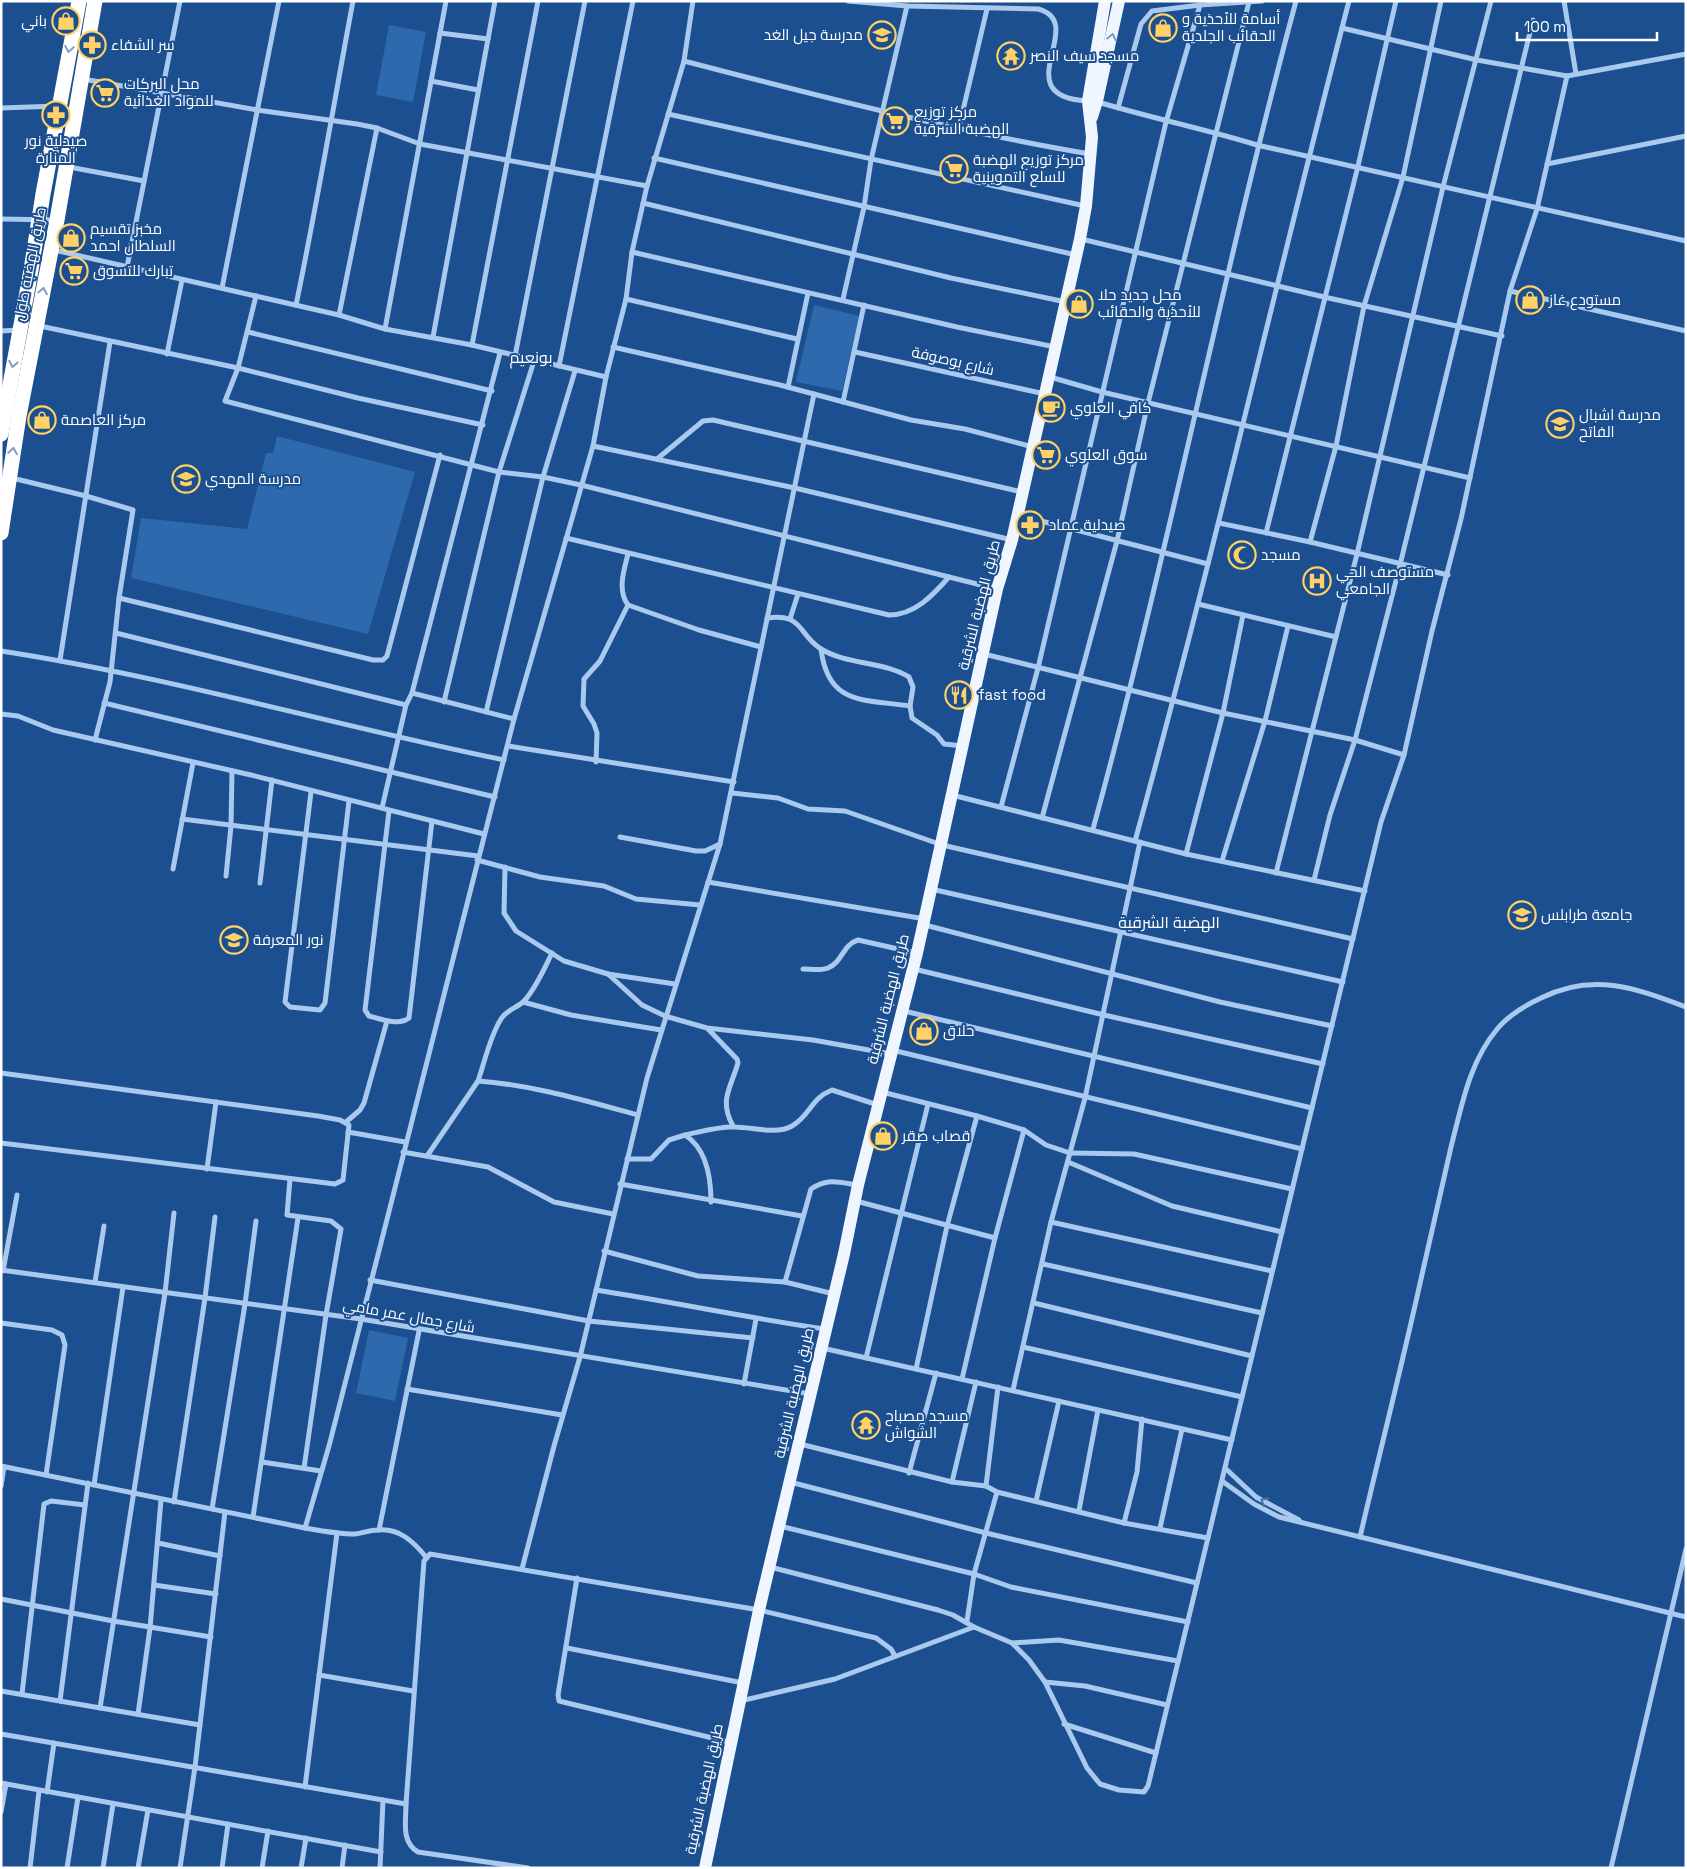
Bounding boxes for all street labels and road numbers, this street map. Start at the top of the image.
street label: طريق الهضبة طول [9,205,51,323]
street label: شارع بوصوفة [909,342,996,381]
street label: طريق الهضبة الشرقية [953,538,1005,672]
street label: طريق الهضبة الشرقية [862,932,914,1066]
street label: شارع جمال عمر مامي [341,1295,477,1339]
street label: طريق الهضبة الشرقية [769,1326,819,1460]
street label: طريق الهضبة الشرقية [680,1722,728,1856]

